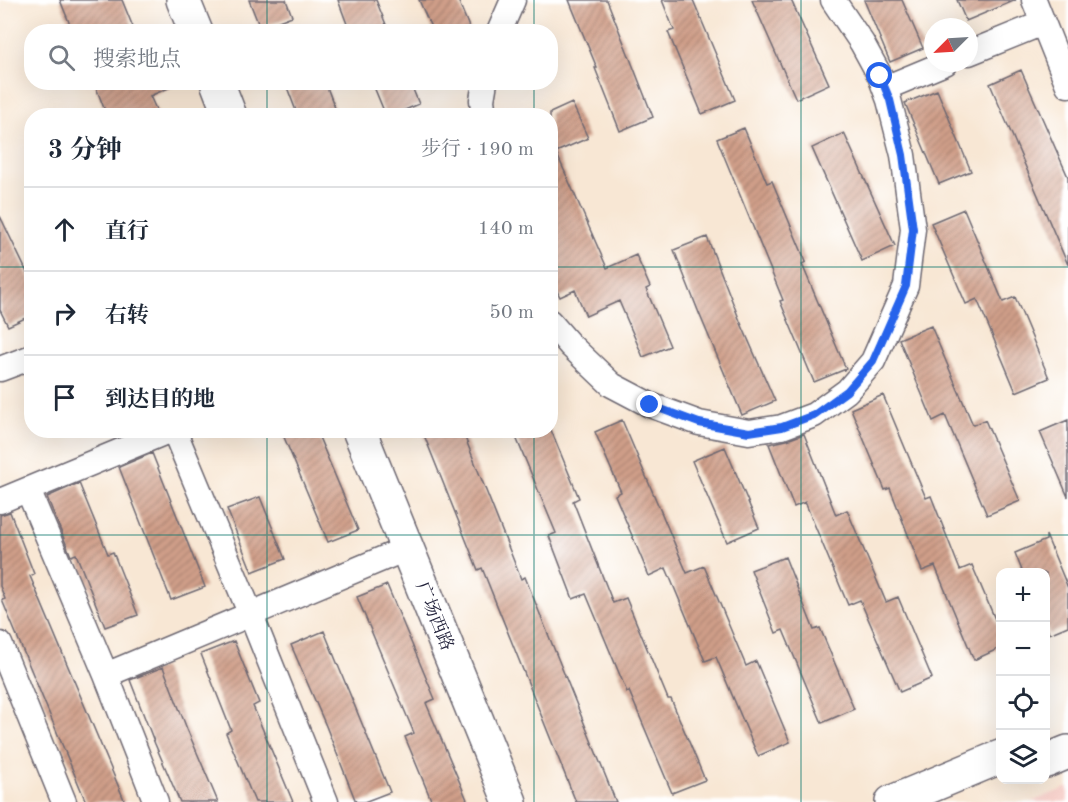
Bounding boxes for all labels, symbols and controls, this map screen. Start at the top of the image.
north arrow [924,18,978,72]
search box [24,24,558,90]
icon: search [45,41,78,74]
text: 搜索地点 [93,49,181,71]
route start [866,62,892,88]
text: 3 分钟 [48,138,122,164]
text: 步行 · 190 m [421,140,534,160]
icon: ahead [48,213,81,246]
text: 140 m [478,219,534,239]
text: 直行 [105,221,149,243]
icon: right [48,297,81,330]
text: 50 m [489,303,534,323]
text: 右转 [105,305,149,327]
icon: arrive [48,381,81,414]
text: 到达目的地 [105,389,215,411]
route end [636,391,662,417]
map controls [996,568,1050,784]
button: + [996,568,1050,622]
street label: 广场西路 [412,579,458,653]
button: − [996,622,1050,676]
button: locate [996,676,1050,730]
button: layers [996,730,1050,784]

